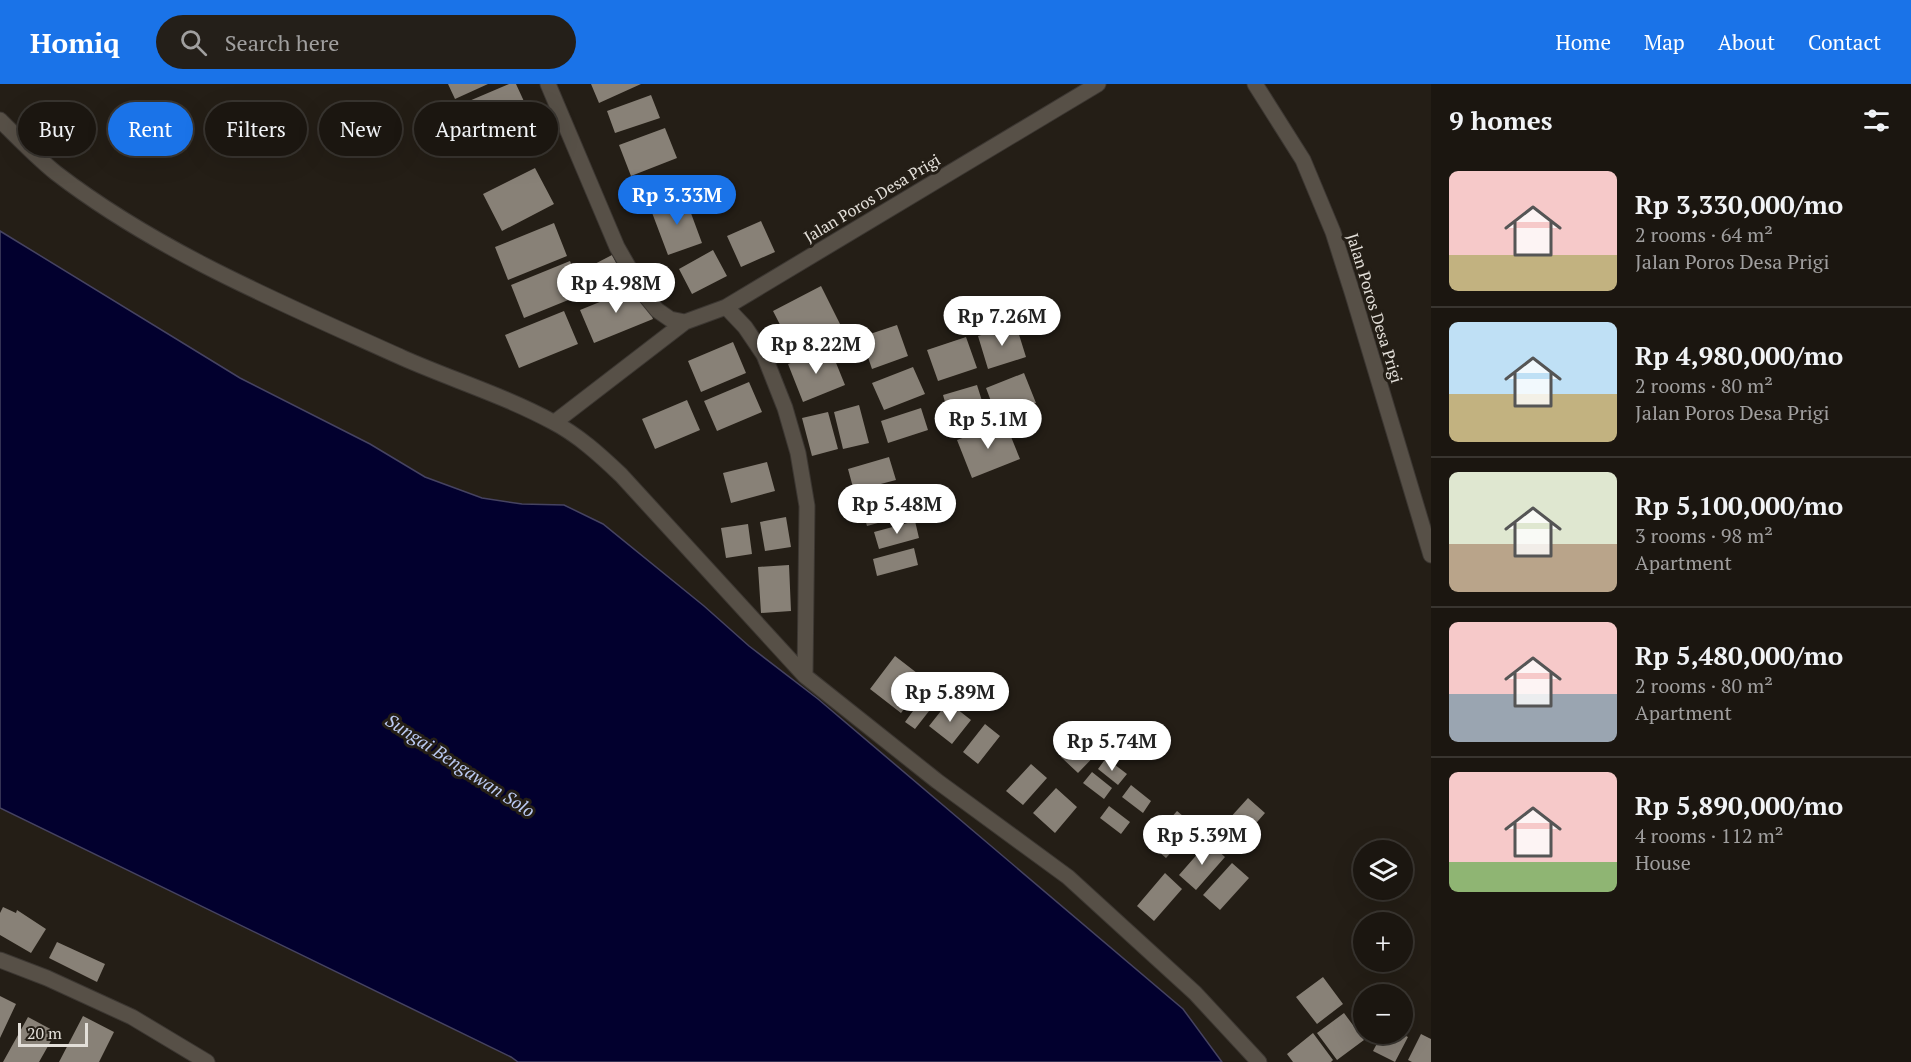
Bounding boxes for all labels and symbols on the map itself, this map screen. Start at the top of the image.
street label: Jalan Poros Desa Prigi [800,148,944,247]
pin: Rp 3.33M [615,175,739,226]
street label: Jalan Poros Desa Prigi [1342,230,1408,386]
pin: Rp 4.98M [554,263,678,314]
pin: Rp 7.26M [940,296,1064,347]
pin: Rp 8.22M [754,324,878,375]
pin: Rp 5.1M [933,399,1043,450]
pin: Rp 5.48M [835,484,959,535]
pin: Rp 5.89M [888,672,1012,723]
water label: Sungai Bengawan Solo [381,708,540,822]
pin: Rp 5.74M [1050,721,1174,772]
pin: Rp 5.39M [1140,815,1264,866]
scale bar [18,1020,88,1048]

